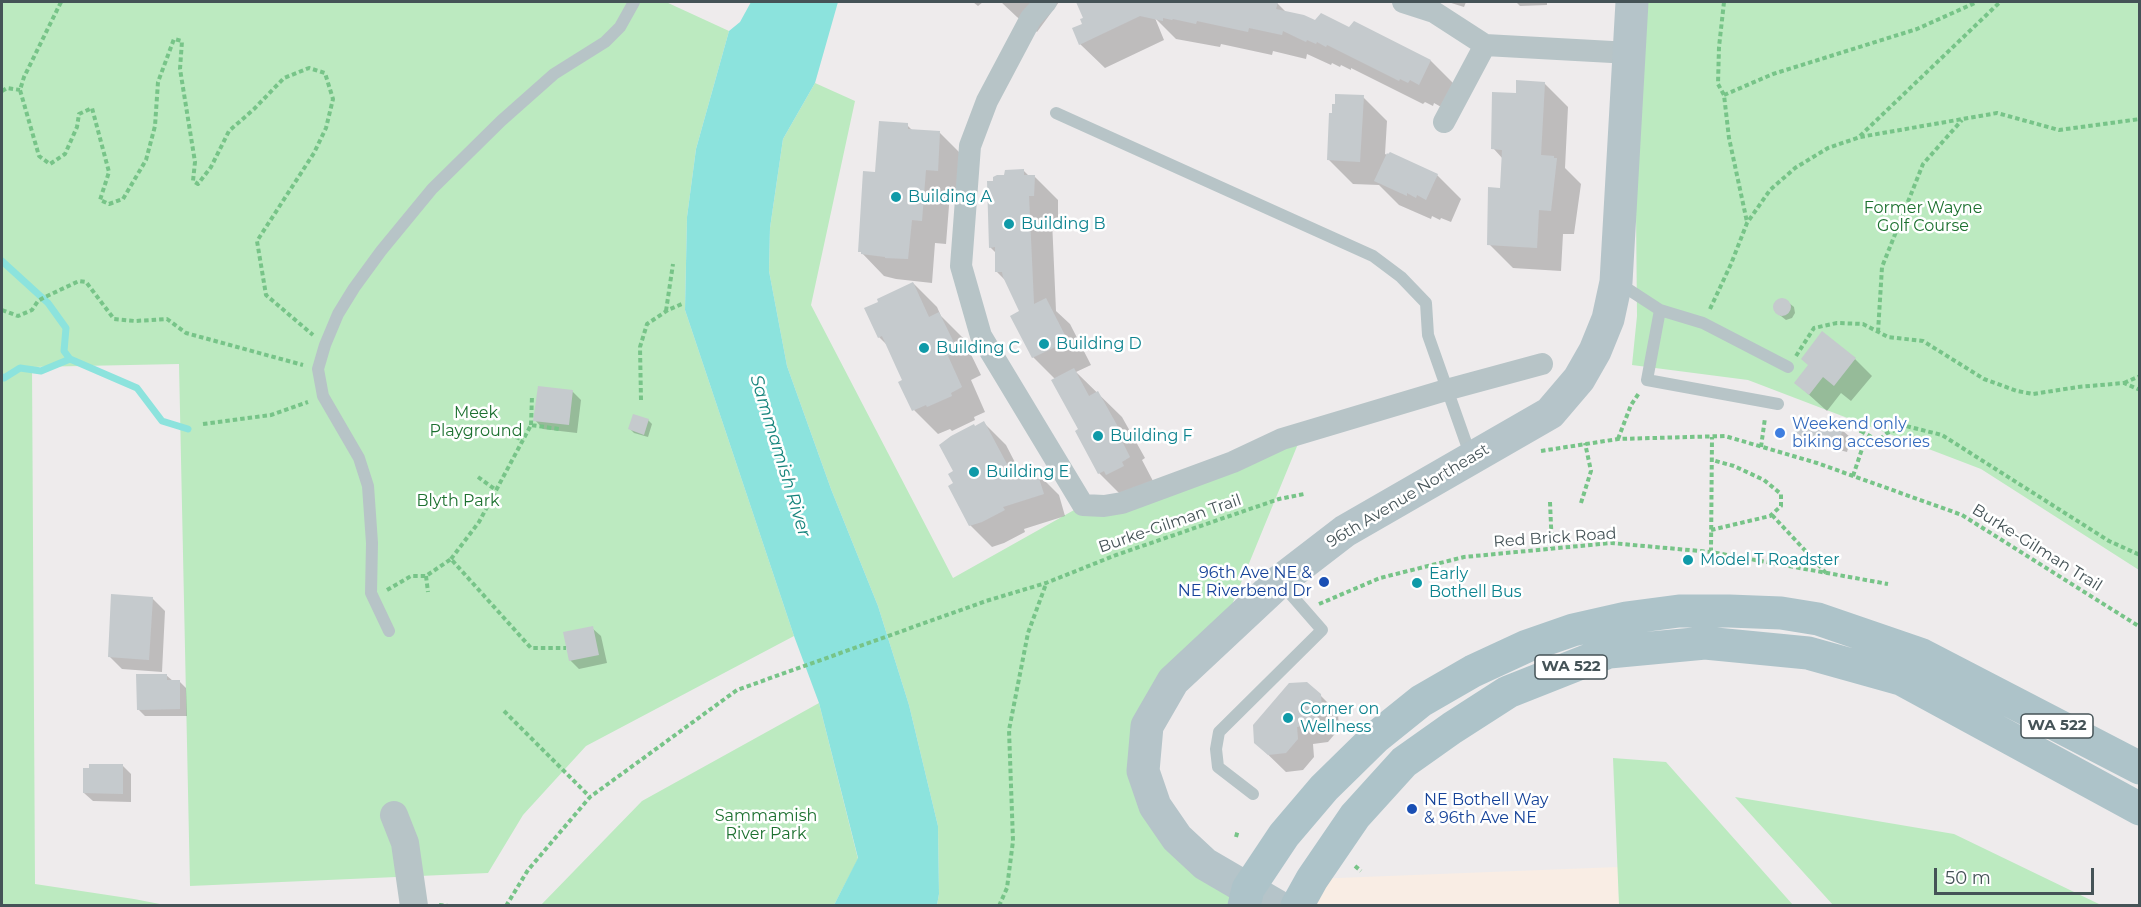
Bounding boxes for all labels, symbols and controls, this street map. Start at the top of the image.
place label: Building A [908,187,992,207]
marker: Building A [889,190,903,204]
park label: Former Wayne Golf Course [1864,198,1982,236]
place label: Building B [1021,214,1106,234]
marker: Building B [1002,217,1016,231]
place label: Building D [1056,334,1142,354]
marker: Building D [1037,337,1051,351]
place label: Building C [936,338,1020,358]
marker: Building C [917,341,931,355]
water label: Sammamish River [745,372,815,540]
park label: Meek Playground [430,403,522,441]
place label: Weekend only biking accesories [1792,414,1930,452]
place label: Building F [1110,426,1193,446]
marker: Weekend only biking accesories [1773,426,1787,440]
marker: Building F [1091,429,1105,443]
street label: 96th Avenue Northeast [1323,440,1493,552]
place label: Building E [986,462,1069,482]
marker: Building E [967,465,981,479]
park label: Blyth Park [416,491,500,511]
street label: Burke-Gilman Trail [1096,491,1244,557]
street label: Burke-Gilman Trail [1968,500,2106,596]
street label: Red Brick Road [1493,524,1617,552]
place label: Model T Roadster [1700,550,1840,570]
marker: Model T Roadster [1681,553,1695,567]
place label: 96th Ave NE & NE Riverbend Dr [1178,563,1312,601]
place label: Early Bothell Bus [1429,564,1521,602]
marker: 96th Ave NE & NE Riverbend Dr [1317,575,1331,589]
marker: Early Bothell Bus [1410,576,1424,590]
road number: WA 522 [1535,655,1607,679]
place label: Corner on Wellness [1300,699,1379,737]
marker: Corner on Wellness [1281,711,1295,725]
road number: WA 522 [2021,714,2093,738]
place label: NE Bothell Way & 96th Ave NE [1424,790,1548,828]
marker: NE Bothell Way & 96th Ave NE [1405,802,1419,816]
park label: Sammamish River Park [715,806,817,844]
scale bar [1937,856,2098,894]
text: 50 m [1945,867,1991,889]

